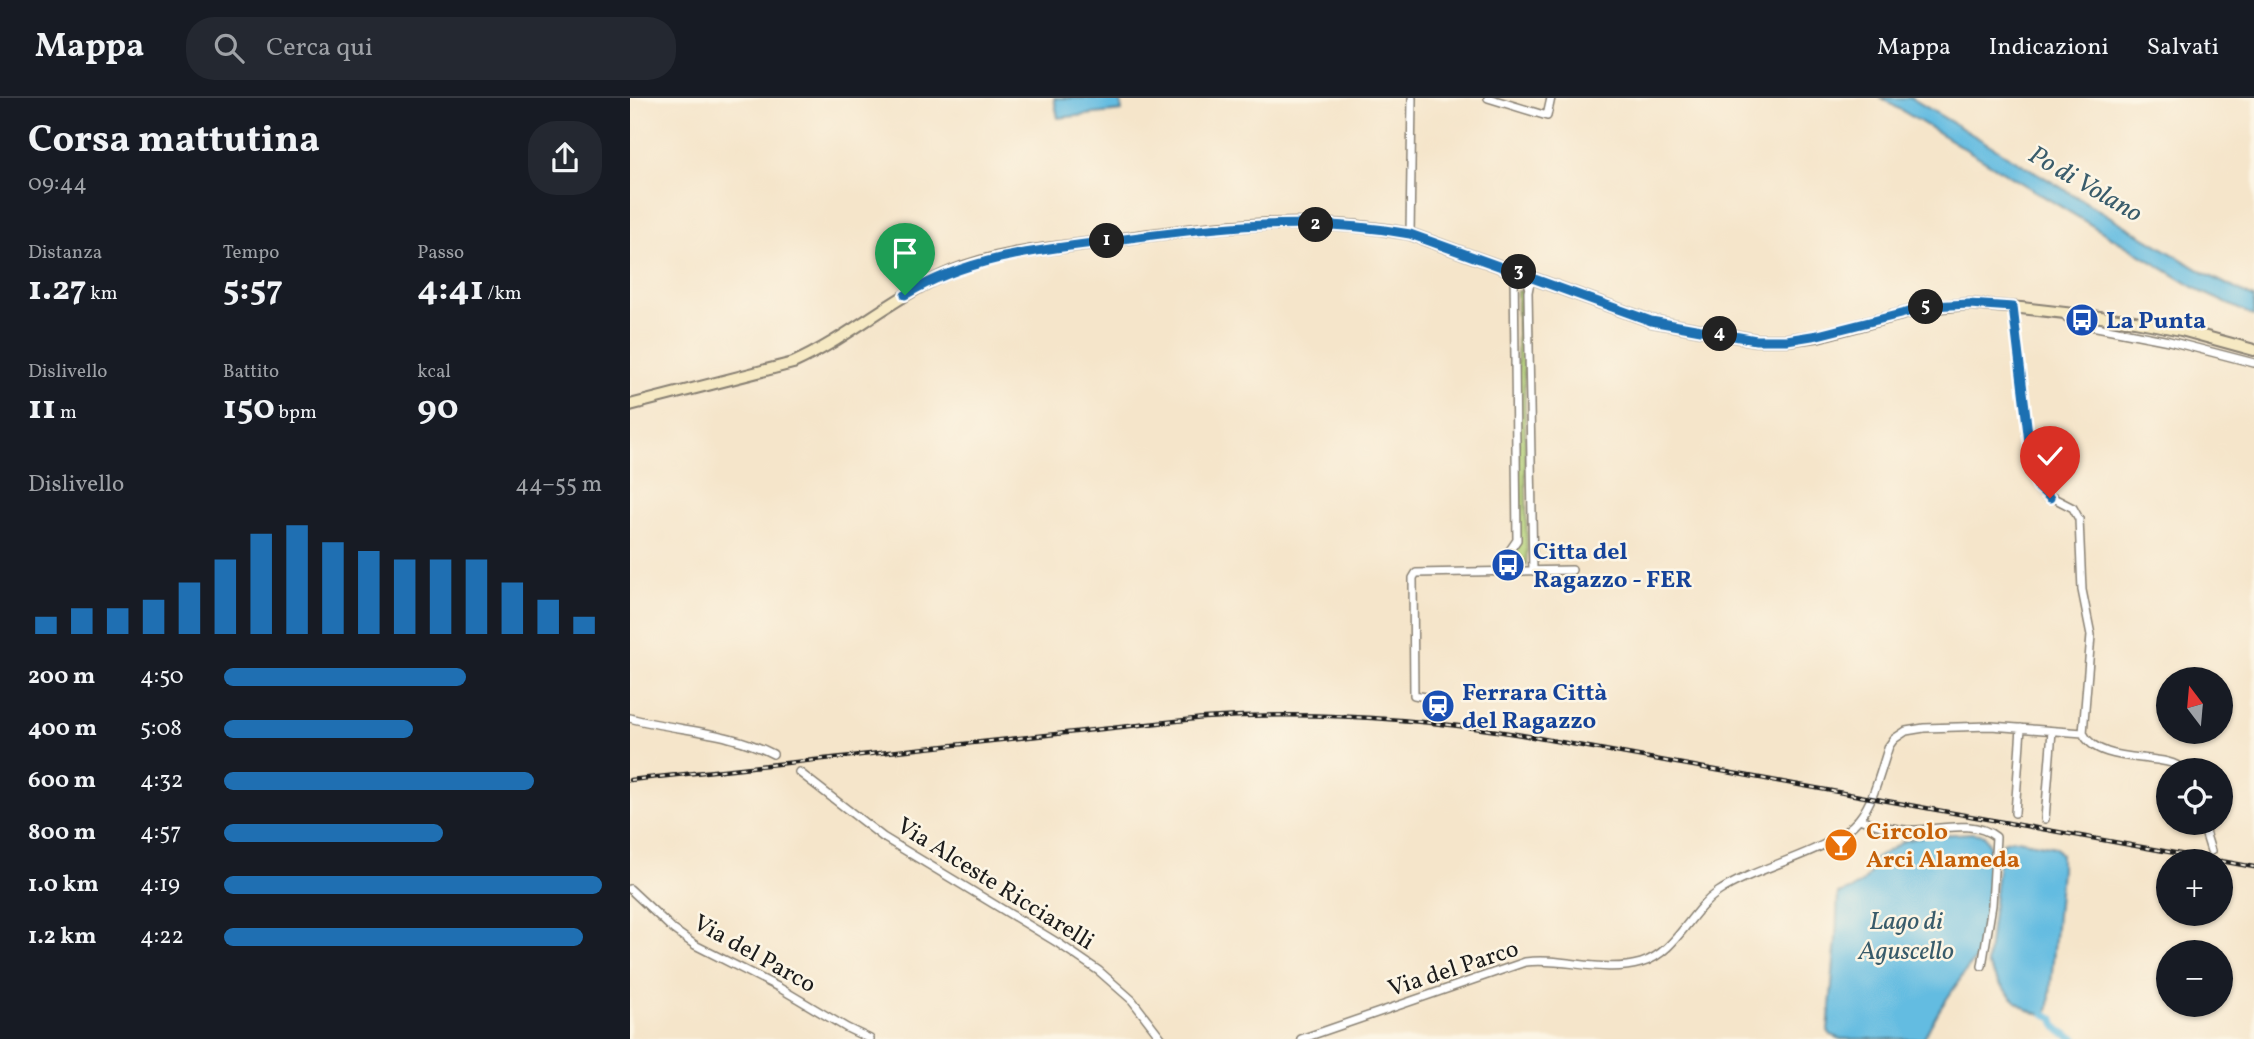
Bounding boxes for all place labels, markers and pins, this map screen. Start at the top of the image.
pin: 2 [1298,208,1334,242]
pin [875,223,935,295]
pin: 1 [1090,223,1124,258]
pin: 3 [1502,254,1536,290]
pin: 5 [1908,290,1944,325]
bus stop icon: La Punta [2063,301,2101,339]
place label: La Punta [2106,305,2206,339]
pin: 4 [1702,316,1738,352]
pin [2020,426,2080,498]
place label: Citta del Ragazzo - FER [1533,536,1692,598]
bus stop icon: Citta del Ragazzo - FER [1489,546,1527,584]
place label: Ferrara Città del Ragazzo [1462,677,1607,739]
station icon: Ferrara Città del Ragazzo [1419,687,1457,725]
place label: Circolo Arci Alameda [1866,816,2020,878]
bar icon: Circolo Arci Alameda [1822,826,1860,864]

